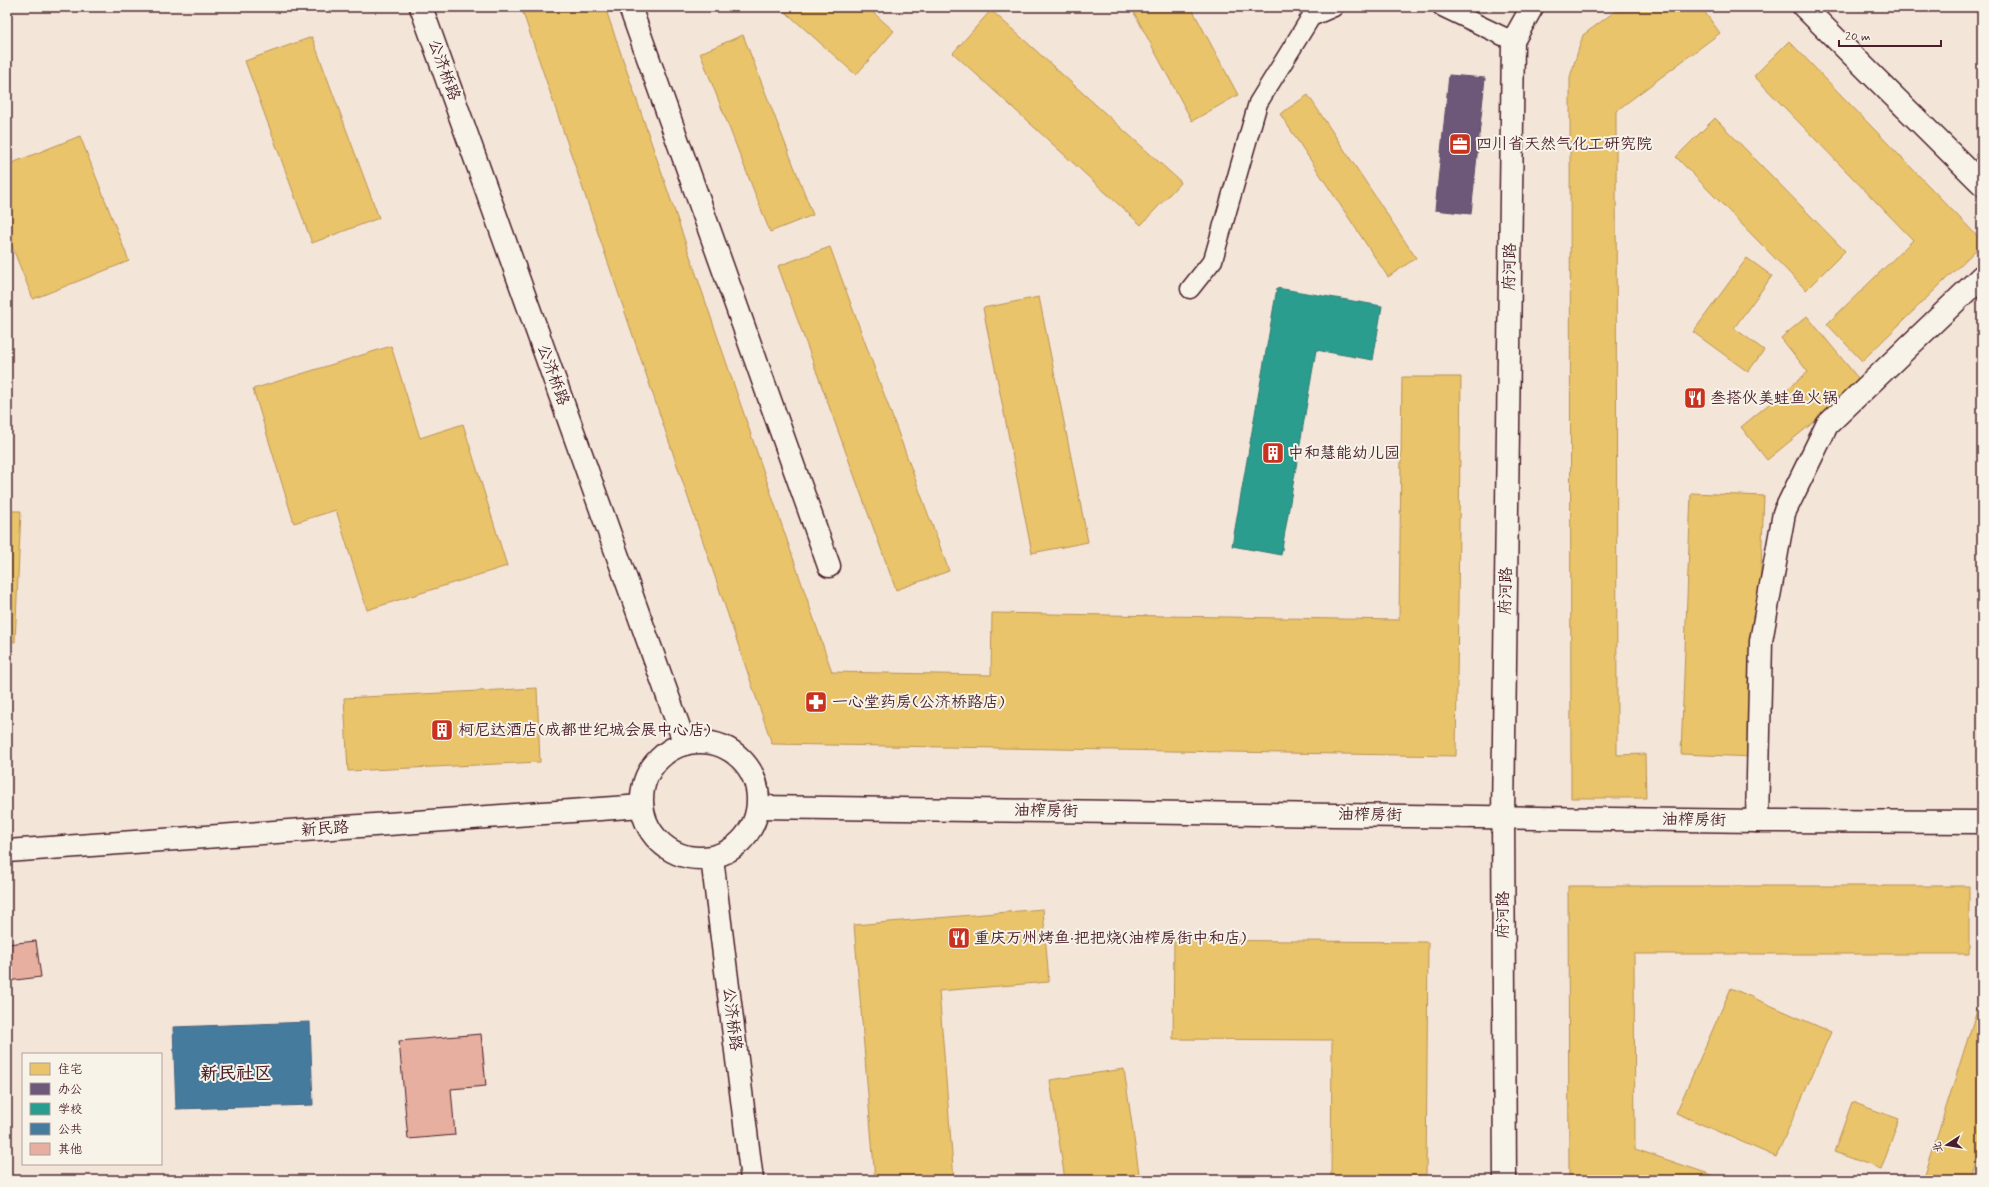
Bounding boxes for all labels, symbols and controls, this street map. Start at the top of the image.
scale bar [1839,22,1941,48]
text: 20 m [1845,29,1871,45]
street label: 公济桥路 [423,36,465,104]
office icon: 四川省天然气化工研究院 [1447,131,1473,157]
place label: 四川省天然气化工研究院 [1476,134,1652,155]
street label: 府河路 [1499,243,1521,291]
street label: 公济桥路 [532,341,574,409]
restaurant icon: 叁搭伙美蛙鱼火锅 [1682,385,1708,411]
place label: 叁搭伙美蛙鱼火锅 [1710,388,1838,409]
building icon: 中和慧能幼儿园 [1260,440,1286,466]
place label: 中和慧能幼儿园 [1288,443,1400,464]
street label: 府河路 [1495,567,1517,615]
pharmacy icon: 一心堂药房(公济桥路店) [803,689,829,715]
place label: 一心堂药房(公济桥路店) [832,692,1005,713]
building icon: 柯尼达酒店(成都世纪城会展中心店) [429,717,455,743]
place label: 柯尼达酒店(成都世纪城会展中心店) [458,720,711,741]
street label: 油榨房街 [1014,800,1078,822]
street label: 油榨房街 [1338,804,1402,826]
street label: 油榨房街 [1662,809,1726,831]
street label: 新民路 [300,817,350,841]
street label: 府河路 [1493,891,1514,939]
restaurant icon: 重庆万州烤鱼·把把烧(油榨房街中和店) [946,925,972,951]
place label: 重庆万州烤鱼·把把烧(油榨房街中和店) [974,928,1247,949]
street label: 公济桥路 [718,986,746,1052]
legend [22,1053,162,1165]
text: 住宅 [58,1062,82,1078]
district label: 新民社区 [200,1062,272,1086]
text: 办公 [58,1082,82,1098]
text: 学校 [58,1102,82,1118]
text: 公共 [58,1122,82,1138]
north arrow [1927,1125,1967,1165]
text: 北 [1930,1140,1946,1154]
text: 其他 [58,1142,82,1158]

